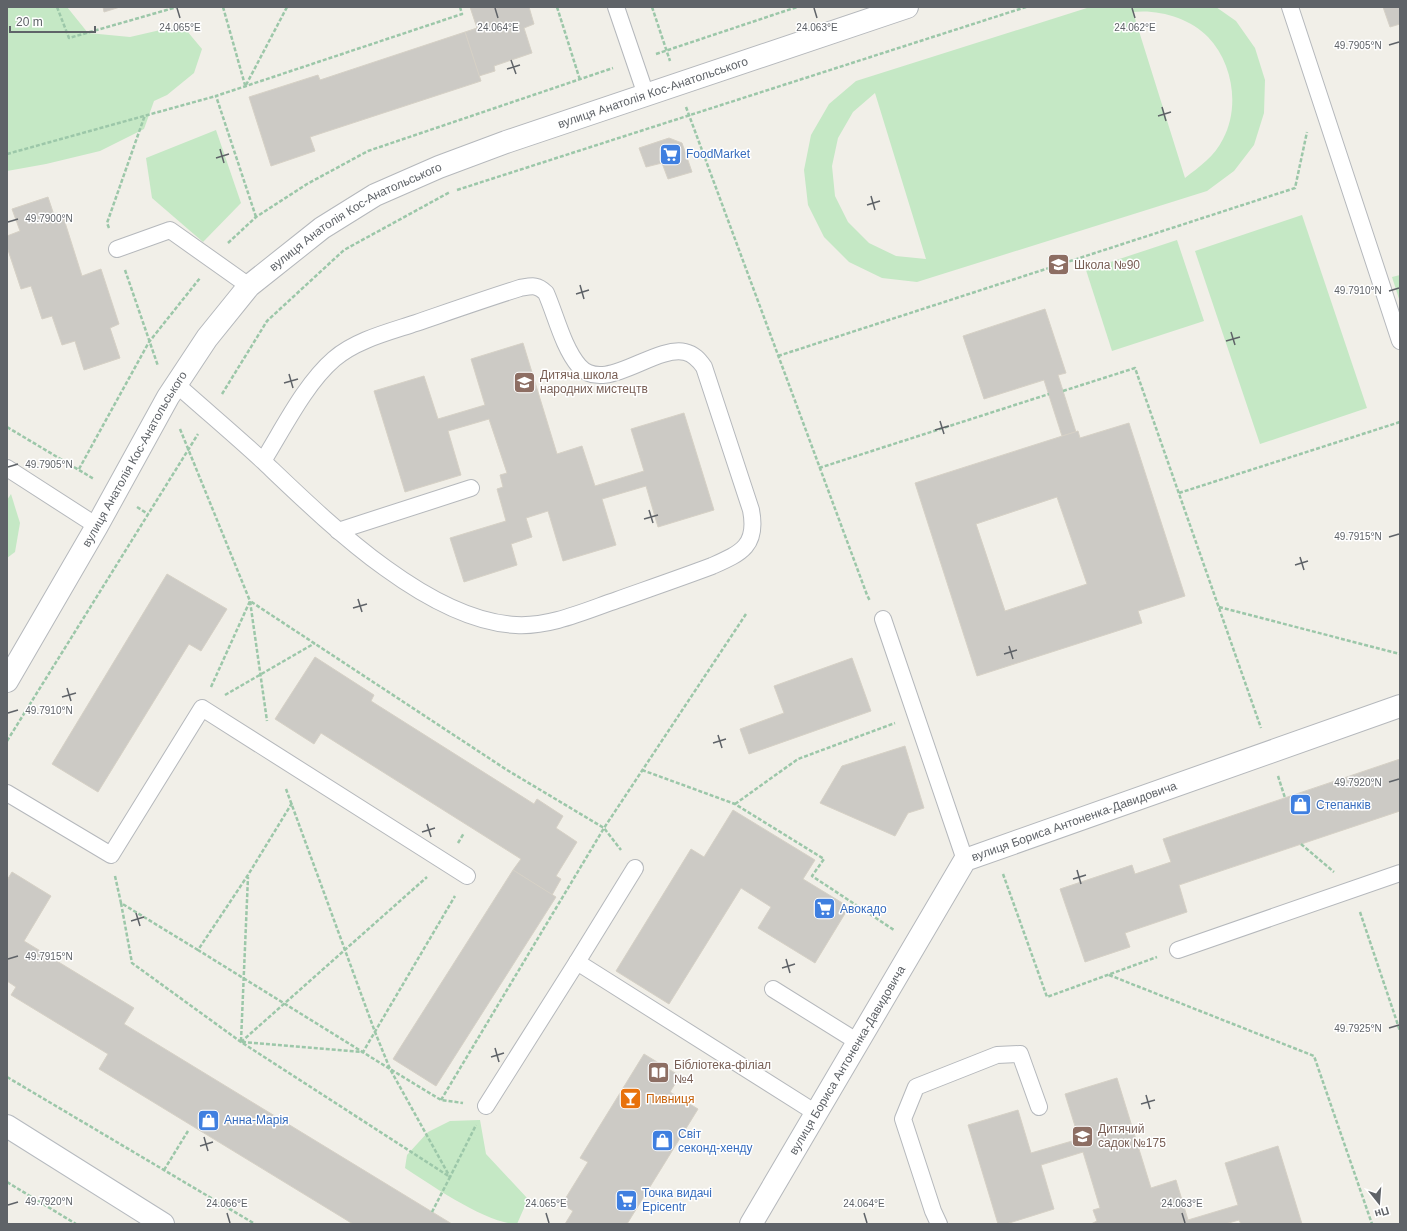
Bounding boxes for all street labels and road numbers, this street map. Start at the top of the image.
street label: вулиця Анатолія Кос-Анатольського [556,54,750,131]
street label: вулиця Анатолія Кос-Анатольського [267,160,444,274]
street label: вулиця Анатолія Кос-Анатольського [79,368,190,549]
street label: вулиця Бориса Антоненка-Давидовича [970,778,1179,864]
street label: вулиця Бориса Антоненка-Давидовича [786,963,908,1157]

